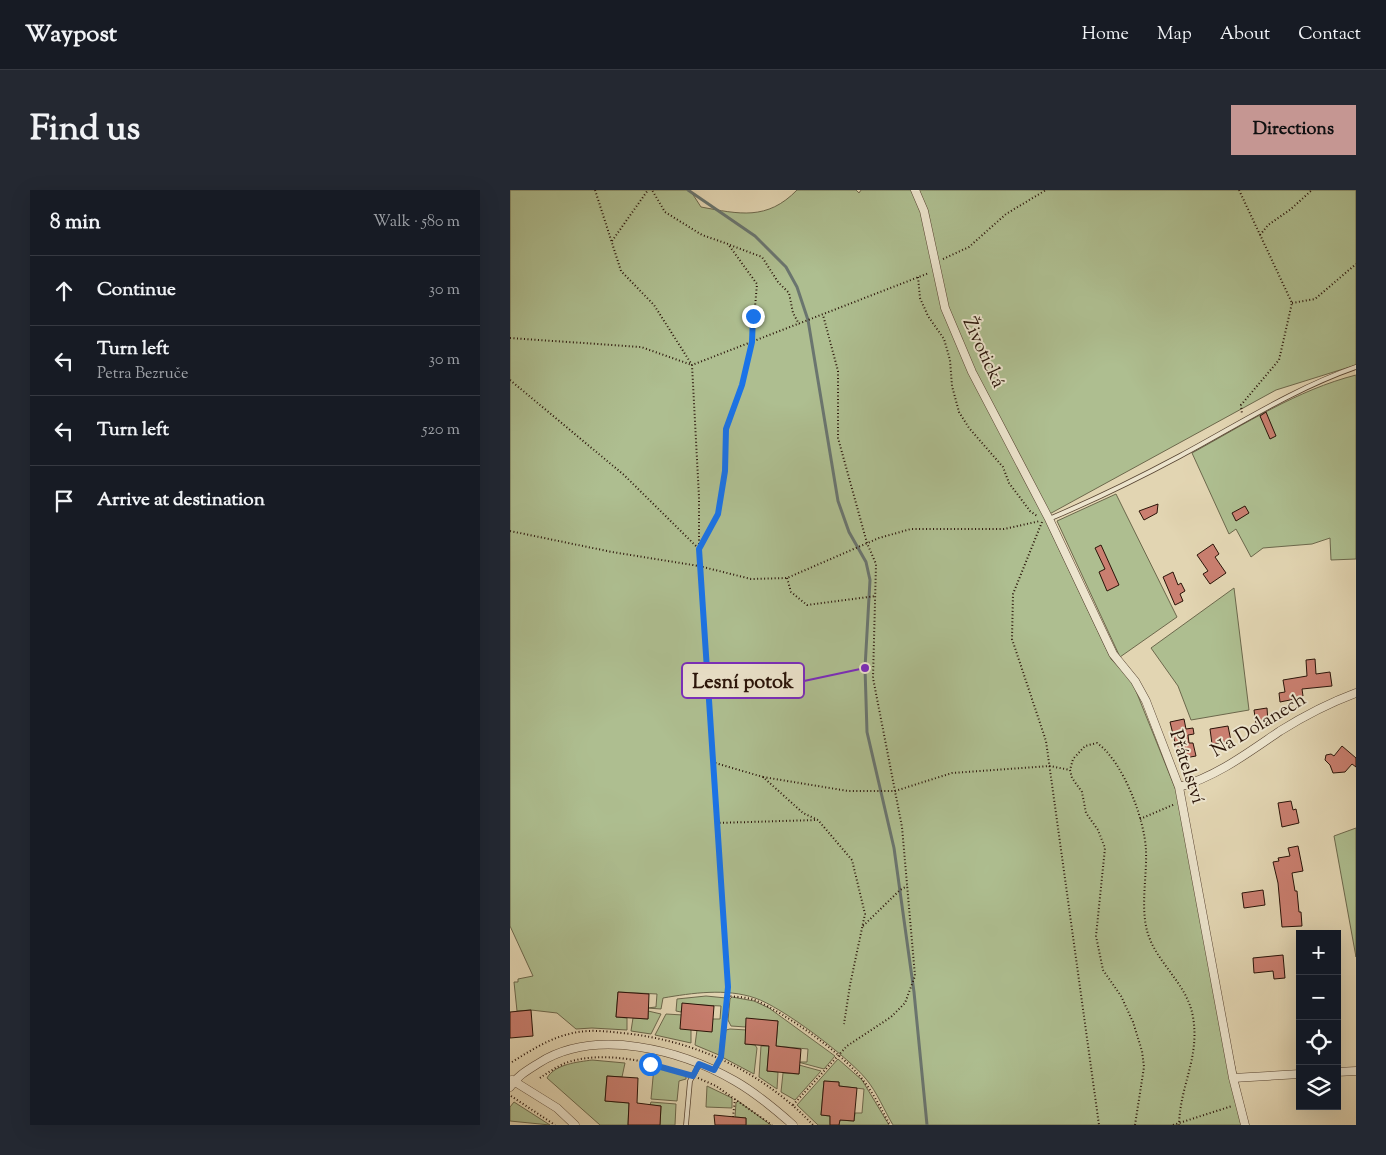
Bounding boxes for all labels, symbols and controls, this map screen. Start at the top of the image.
text: Waypost [25,18,117,52]
text: Home [1082,22,1129,48]
text: Map [1157,22,1192,48]
text: About [1220,22,1270,48]
text: Contact [1298,22,1361,48]
text: Find us [30,105,140,156]
button: Directions [1231,105,1356,155]
text: 8 min [50,208,101,238]
text: Walk · 580 m [373,211,460,234]
icon: ahead [50,277,78,305]
text: Continue [97,277,176,304]
text: 30 m [429,279,460,302]
route end [742,305,765,328]
street label: Životická [955,313,1011,393]
text: Turn left [97,336,169,363]
icon: left [50,347,78,375]
text: 30 m [429,349,460,372]
text: Petra Bezruče [97,363,188,386]
icon: left [50,417,78,445]
text: Turn left [97,417,169,444]
text: 520 m [422,419,460,442]
icon: arrive [50,487,78,515]
text: Arrive at destination [97,487,265,514]
callout: Lesní potok [682,663,804,698]
text: Lesní potok [692,669,794,698]
street label: Na Dolanech [1206,687,1312,765]
street label: Přátelství [1161,727,1211,807]
map controls [1296,930,1341,1110]
button: + [1296,930,1341,975]
button: − [1296,975,1341,1020]
button: locate [1296,1020,1341,1065]
route start [639,1053,662,1076]
button: layers [1296,1065,1341,1110]

